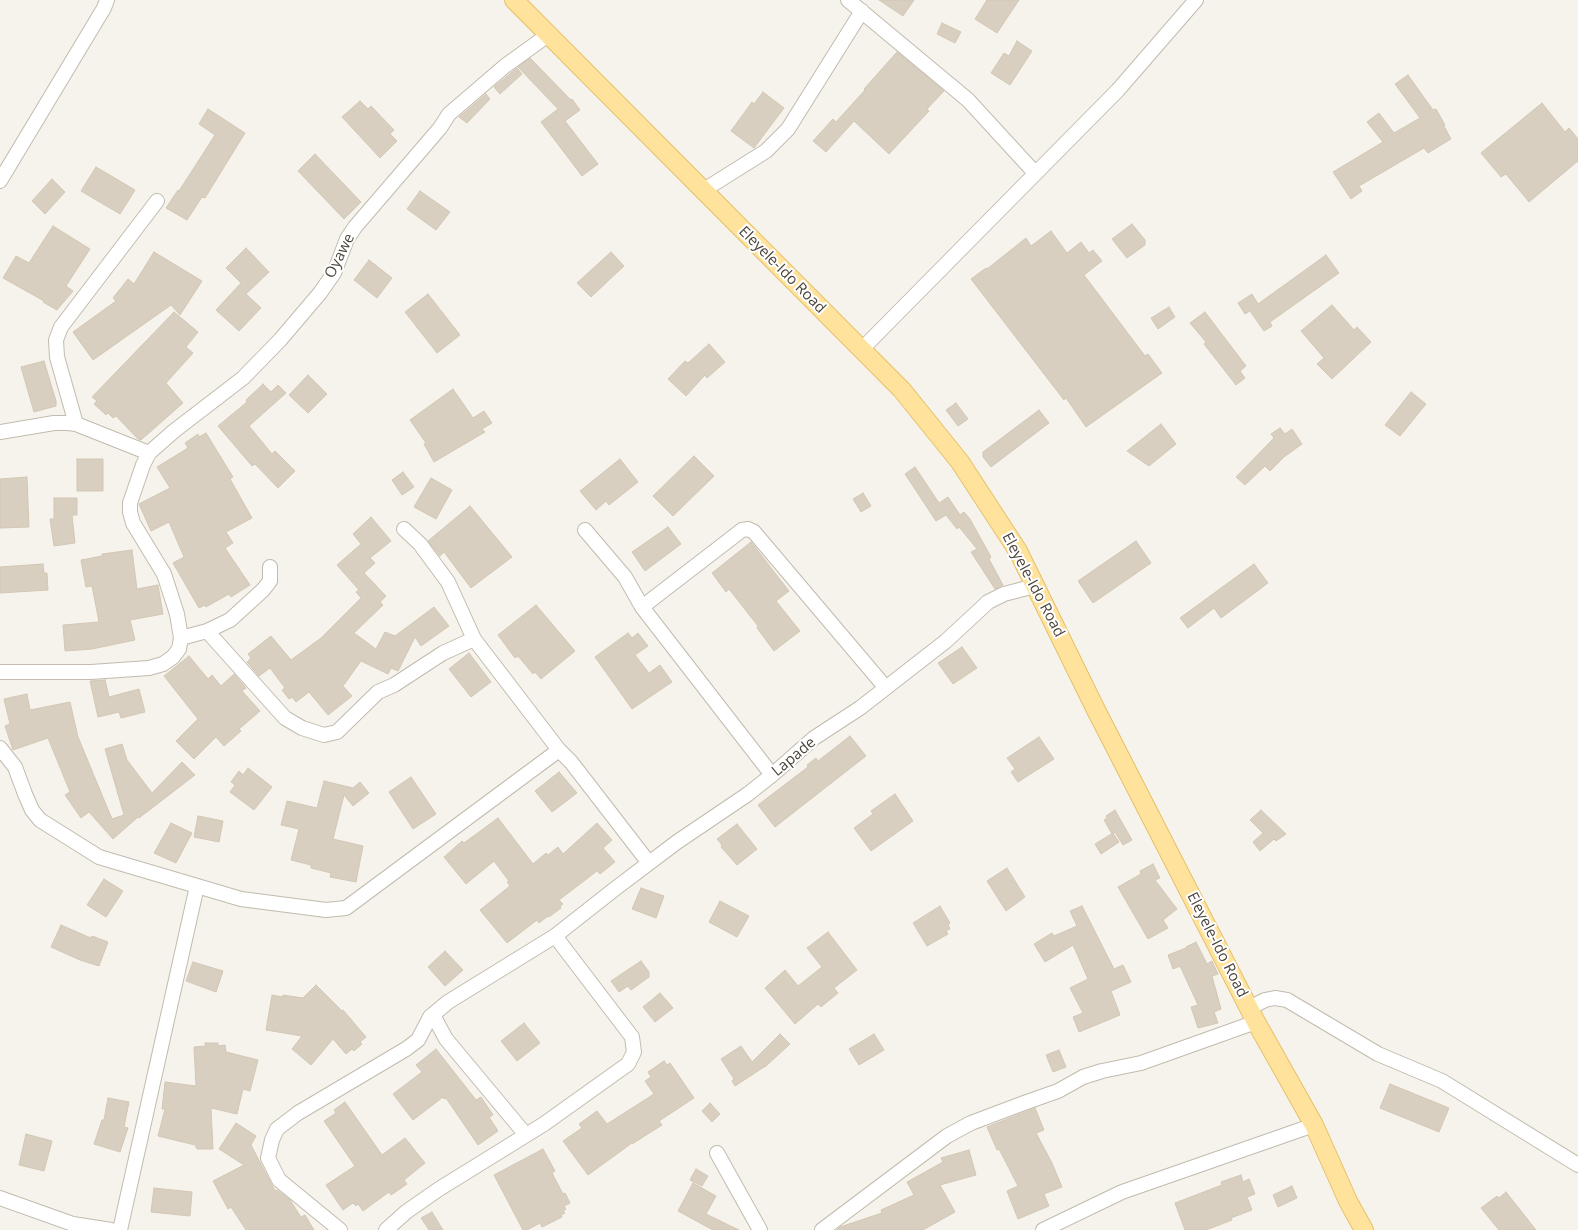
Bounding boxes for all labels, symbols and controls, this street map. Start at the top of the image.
street label: Eleyele-Ido Road [735,223,829,317]
street label: Oyawe [321,231,359,281]
street label: Eleyele-Ido Road [998,530,1068,640]
street label: Lapade [769,734,819,780]
street label: Eleyele-Ido Road [1183,889,1251,1001]

